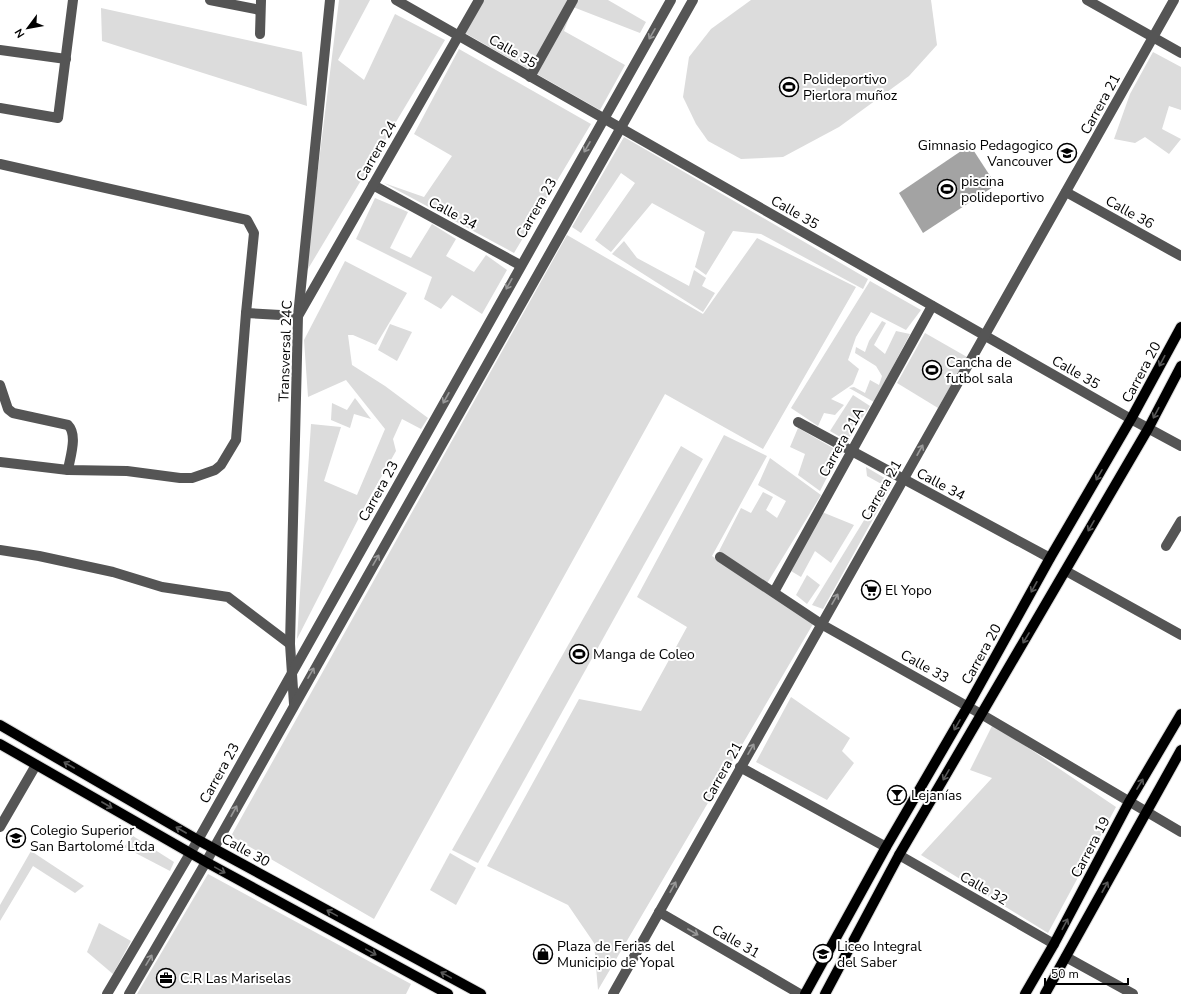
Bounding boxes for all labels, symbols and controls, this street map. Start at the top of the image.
north arrow [8,8,48,48]
text: N [11,26,28,41]
one-way arrow [647,28,655,40]
street label: Calle 35 [485,30,540,73]
place label: Polideportivo Pierlora muñoz [803,70,898,105]
street label: Carrera 21 [1076,70,1125,138]
sports icon: Polideportivo Pierlora muñoz [778,76,800,98]
street label: Carrera 24 [352,118,401,185]
place label: Gimnasio Pedagogico Vancouver [918,136,1053,171]
one-way arrow [583,141,591,153]
school or university icon: Gimnasio Pedagogico Vancouver [1056,142,1078,164]
place label: piscina polideportivo [961,172,1045,207]
street label: Carrera 23 [512,175,561,242]
sports icon: piscina polideportivo [936,178,958,200]
street label: Calle 35 [767,191,822,234]
street label: Calle 36 [1102,191,1157,234]
street label: Calle 34 [425,193,480,234]
one-way arrow [505,278,513,290]
street label: Transversal 24C [274,300,297,402]
street label: Carrera 20 [1117,338,1166,406]
street label: Calle 35 [1048,351,1103,394]
place label: Cancha de futbol sala [946,353,1013,388]
one-way arrow [1158,355,1166,367]
sports icon: Cancha de futbol sala [921,359,943,381]
one-way arrow [442,392,449,404]
street label: Carrera 21A [814,404,868,481]
one-way arrow [1152,407,1159,419]
one-way arrow [917,444,925,456]
street label: Carrera 23 [354,457,403,525]
street label: Carrera 21 [857,457,906,524]
street label: Calle 34 [913,464,968,505]
one-way arrow [1094,469,1102,481]
one-way arrow [1087,520,1095,532]
one-way arrow [372,554,380,566]
supermarket icon: El Yopo [860,579,882,601]
place label: El Yopo [885,581,932,600]
one-way arrow [1030,581,1037,593]
one-way arrow [832,593,840,605]
street label: Carrera 20 [957,620,1006,688]
one-way arrow [1021,632,1029,644]
sports icon: Manga de Coleo [568,643,590,665]
place label: Manga de Coleo [593,645,695,664]
street label: Calle 33 [897,645,952,688]
one-way arrow [308,667,316,679]
one-way arrow [953,719,961,730]
street label: Carrera 21 [698,738,747,806]
street label: Carrera 23 [195,739,244,807]
one-way arrow [747,743,755,755]
one-way arrow [63,761,75,769]
one-way arrow [941,768,949,780]
one-way arrow [1136,778,1144,790]
bar icon: Lejanías [886,784,908,806]
place label: Lejanías [911,786,962,805]
one-way arrow [101,802,113,810]
one-way arrow [231,805,239,817]
street label: Carrera 19 [1066,813,1115,881]
place label: Colegio Superior San Bartolomé Ltda [30,821,155,856]
one-way arrow [175,826,187,834]
school or university icon: Colegio Superior San Bartolomé Ltda [5,827,27,849]
street label: Calle 30 [218,829,273,872]
one-way arrow [213,866,225,874]
street label: Calle 32 [956,867,1011,910]
one-way arrow [670,881,678,893]
one-way arrow [1102,881,1109,893]
one-way arrow [326,909,338,917]
one-way arrow [1062,918,1069,930]
street label: Calle 31 [708,920,763,963]
one-way arrow [687,928,699,936]
place label: Plaza de Ferias del Municipio de Yopal [557,937,676,972]
place label: Liceo Integral del Saber [837,937,922,972]
shop icon: Plaza de Ferias del Municipio de Yopal [532,943,554,965]
school or university icon: Liceo Integral del Saber [812,943,834,965]
one-way arrow [365,949,377,956]
one-way arrow [145,954,153,966]
scale bar [1045,960,1128,986]
text: 50 m [1051,966,1079,982]
office icon: C.R Las Mariselas [155,967,177,989]
place label: C.R Las Mariselas [180,969,291,988]
one-way arrow [440,971,452,979]

